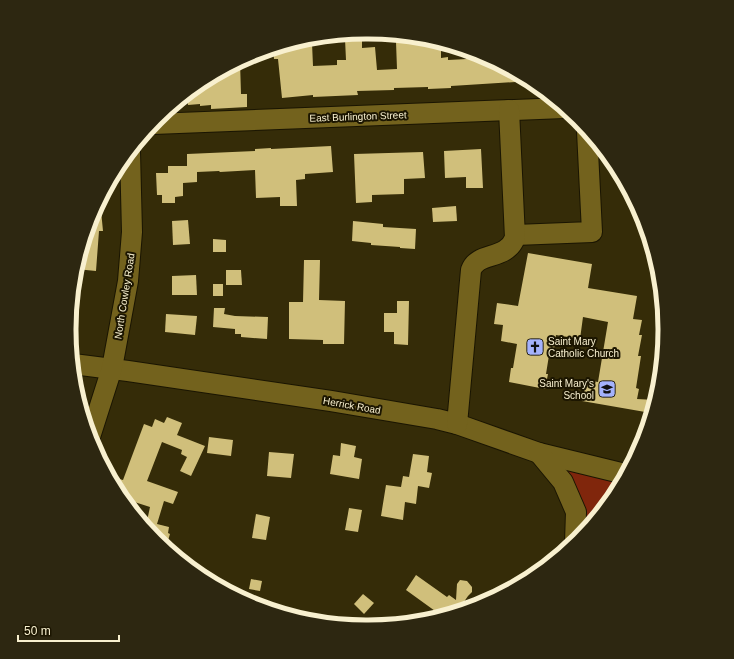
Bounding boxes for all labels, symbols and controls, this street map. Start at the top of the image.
street label: East Burlington Street [309,109,407,124]
street label: North Cowley Road [112,252,137,340]
place label: Saint Mary Catholic Church [548,336,619,359]
church icon: Saint Mary Catholic Church [525,337,545,357]
place label: Saint Mary's School [539,378,594,401]
school or university icon: Saint Mary's School [597,379,617,399]
street label: Herrick Road [322,395,382,416]
scale bar [18,617,119,643]
text: 50 m [24,624,51,638]

